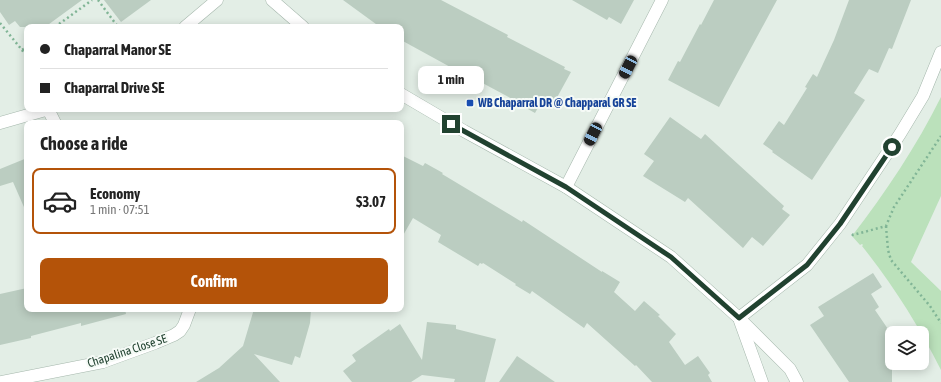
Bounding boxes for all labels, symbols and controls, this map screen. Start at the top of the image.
text: Chaparral Manor SE [64,41,171,58]
car [617,54,639,80]
callout: 1 min [418,66,484,94]
text: 1 min [438,72,464,87]
text: Chaparral Drive SE [64,79,165,96]
place label: WB Chaparral DR @ Chapparal GR SE [477,96,636,110]
marker: WB Chaparral DR @ Chapparal GR SE [465,98,475,108]
route end [442,115,460,133]
car [582,121,604,147]
text: Choose a ride [40,133,128,154]
route start [883,138,901,156]
icon: car [42,183,78,219]
text: Economy [90,185,140,202]
text: $3.07 [356,193,386,210]
text: 1 min · 07:51 [90,202,150,217]
button: Confirm [40,258,388,304]
map controls [885,326,929,370]
button: layers [885,326,929,370]
street label: Chapalina Close SE [86,332,168,370]

